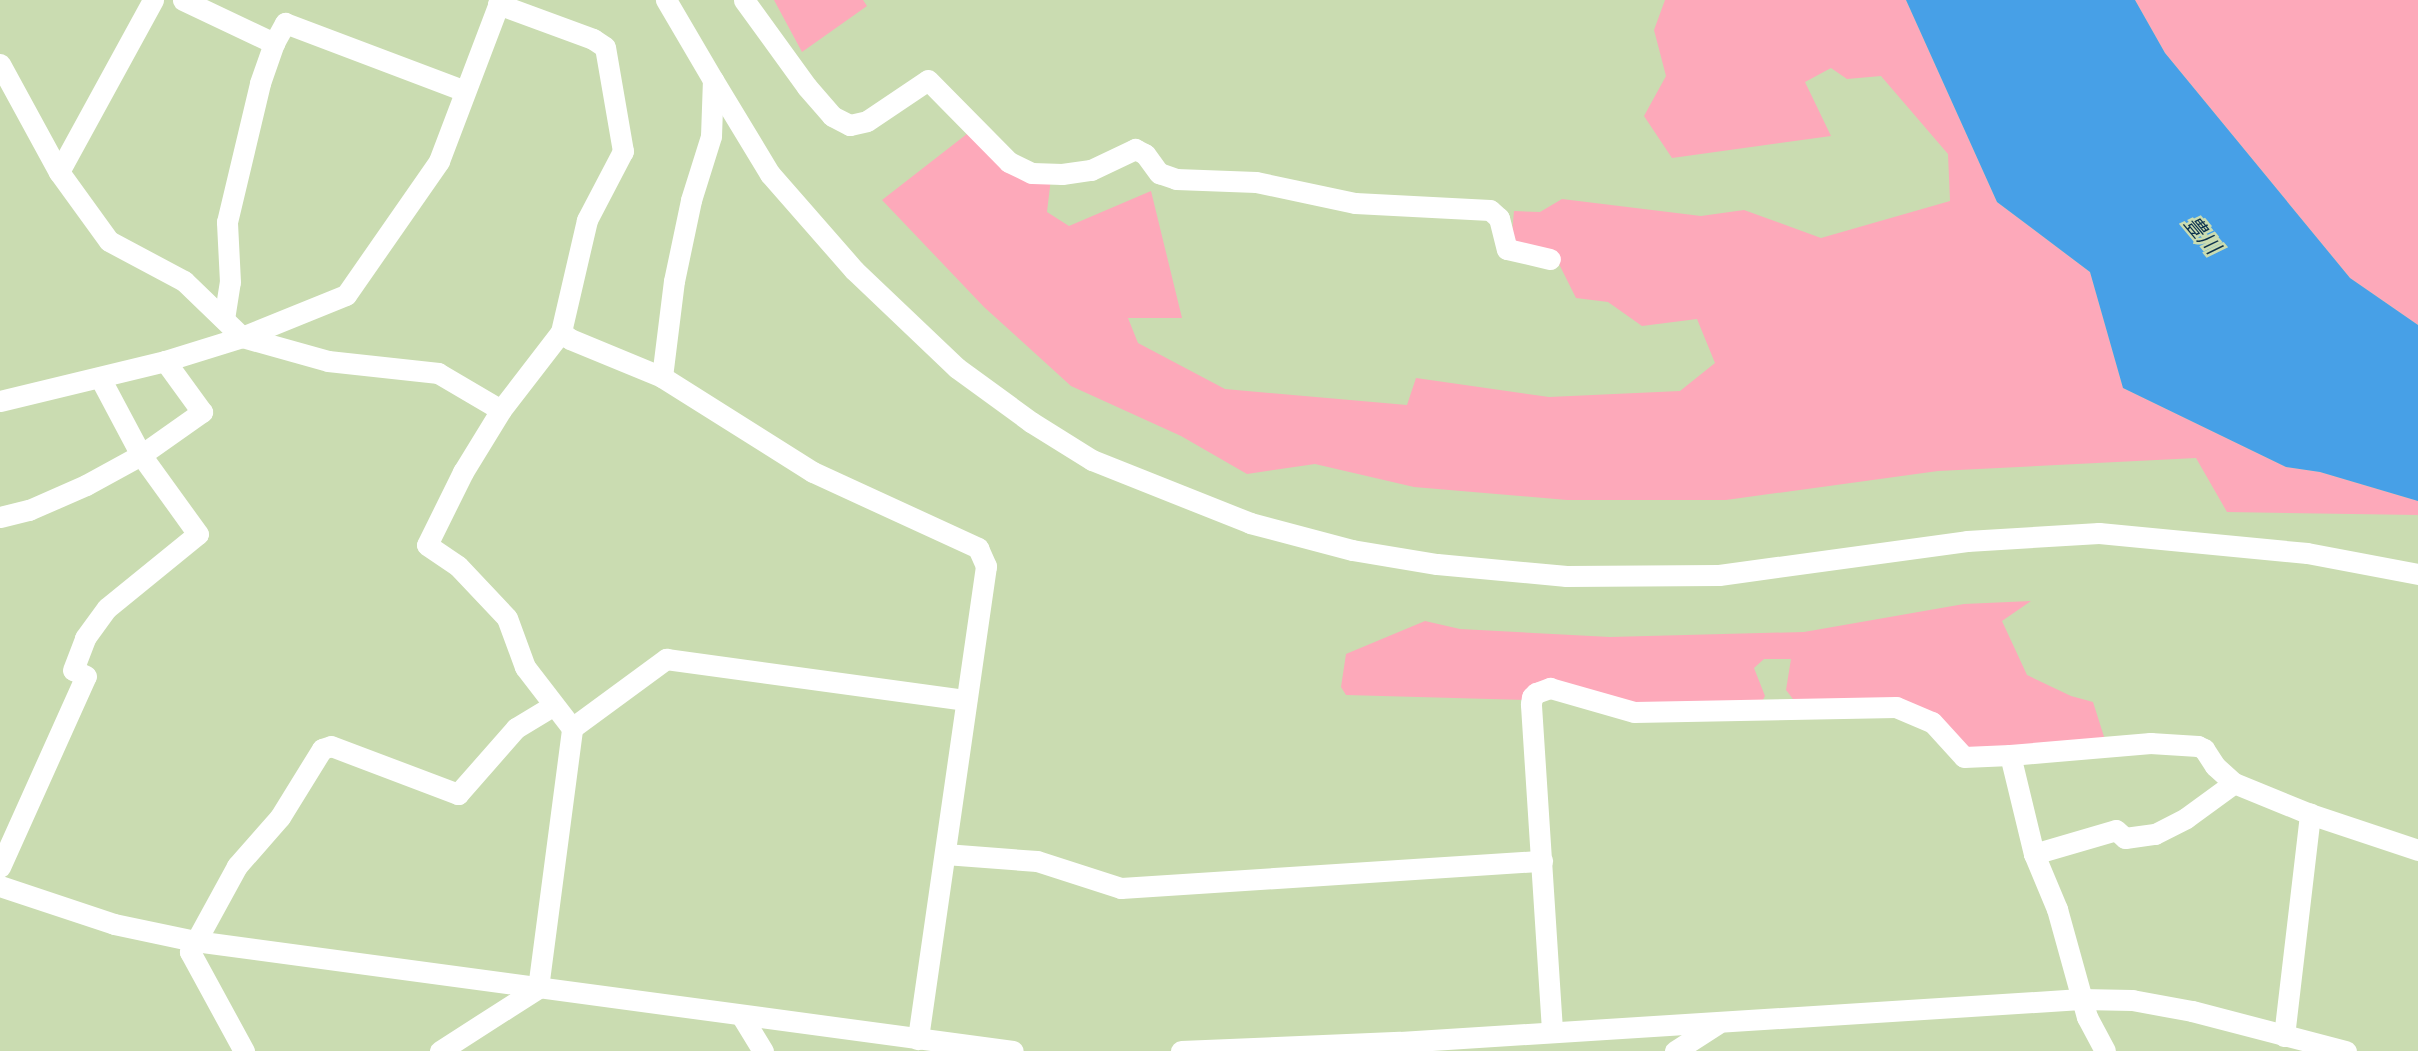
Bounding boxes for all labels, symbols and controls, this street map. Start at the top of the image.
water label: 豊川 [2179,211,2225,259]

